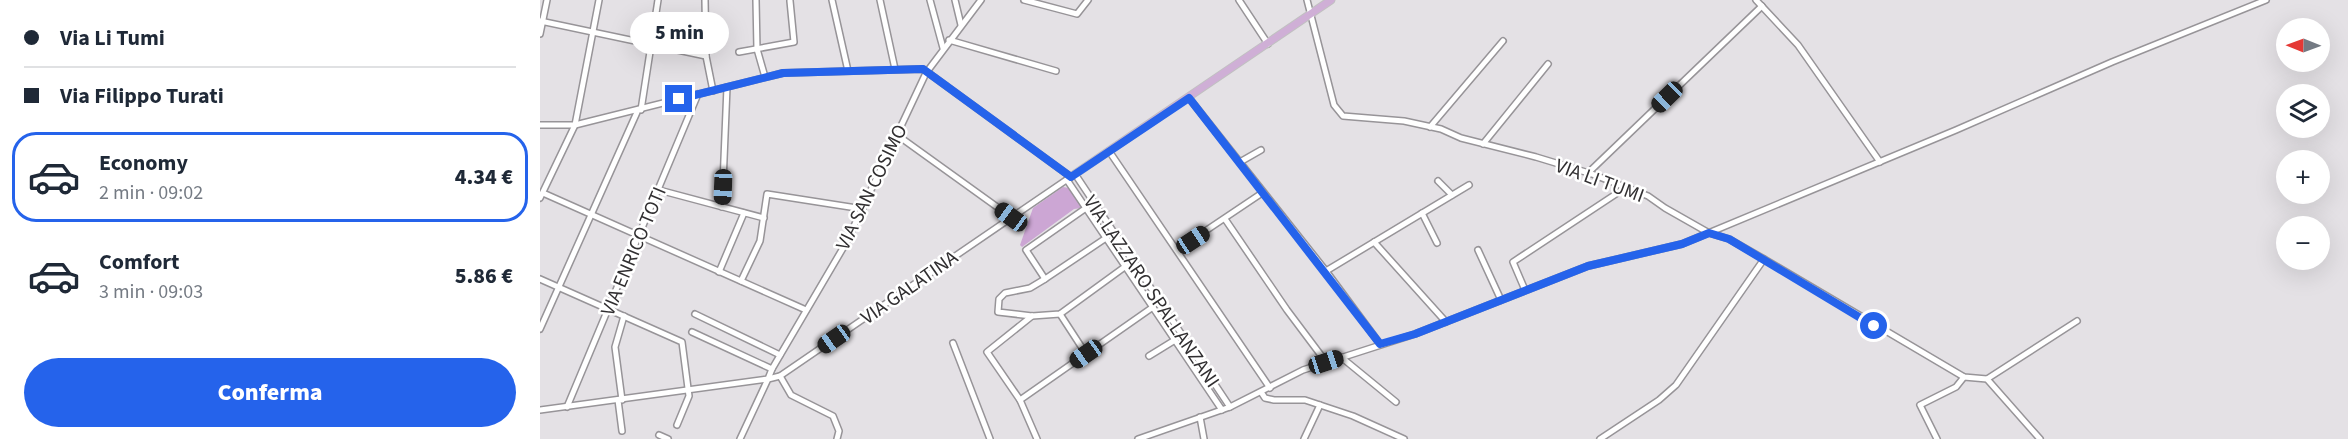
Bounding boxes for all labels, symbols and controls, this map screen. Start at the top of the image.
callout: 5 min [630,12,728,54]
north arrow [2276,18,2330,72]
map controls [2276,18,2330,270]
text: 5 min [655,19,704,47]
text: Via Li Tumi [60,22,165,54]
car [1648,78,1686,116]
text: Via Filippo Turati [60,80,224,112]
button: layers [2276,84,2330,138]
route end [665,85,692,112]
street label: VIA SAN COSIMO [829,120,914,255]
text: Economy [99,147,188,179]
icon: car [27,150,81,204]
button: + [2276,150,2330,204]
street label: VIA LI TUMI [1551,152,1648,210]
text: 4.34 € [455,161,513,193]
car [713,169,733,205]
text: 2 min · 09:02 [99,179,203,207]
street label: VIA ENRICO TOTI [594,183,674,320]
street label: VIA LAZZARO SPALLANZANI [1076,190,1226,393]
car [991,199,1031,235]
button: − [2276,216,2330,270]
car [1173,223,1213,257]
street label: VIA GALATINA [855,244,964,332]
text: Comfort [99,246,180,278]
icon: car [27,249,81,303]
text: 5.86 € [455,260,513,292]
text: 3 min · 09:03 [99,278,203,306]
route start [1860,312,1887,339]
car [814,321,854,357]
car [1066,336,1106,372]
car [1306,348,1346,376]
button: Conferma [24,358,516,427]

